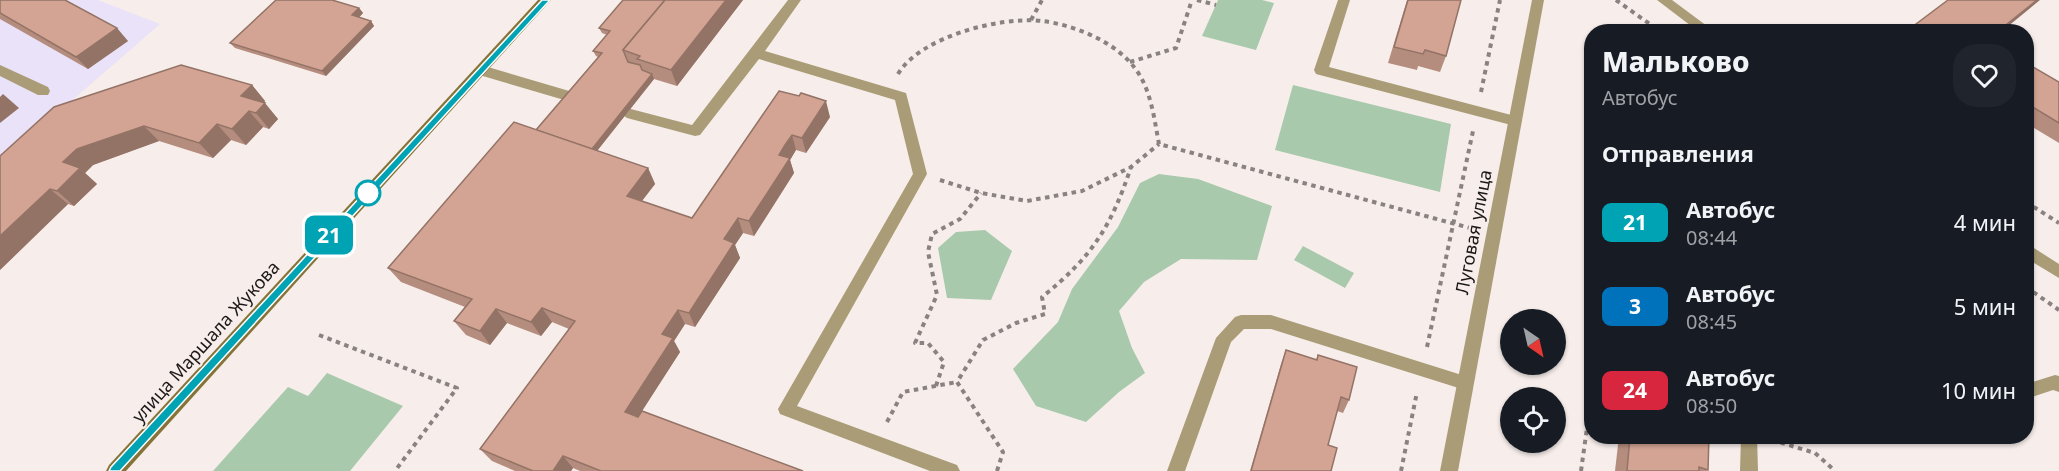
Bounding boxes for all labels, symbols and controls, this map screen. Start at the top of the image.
text: Мальково [1602,42,1749,80]
button: heart [1953,44,2016,107]
text: Автобус [1602,84,1678,111]
text: Отправления [1602,138,1754,168]
street label: Луговая улица [1449,167,1497,296]
unlabelled marker [355,180,381,206]
text: Автобус [1686,194,1775,224]
text: 4 мин [1954,207,2016,237]
text: 21 [1623,208,1647,236]
line badge: 21 [302,216,356,254]
text: 21 [317,221,341,249]
text: 08:44 [1686,224,1737,251]
street label: улица Маршала Жукова [126,255,284,427]
text: Автобус [1686,278,1775,308]
text: 5 мин [1954,291,2016,321]
text: 3 [1629,292,1641,320]
text: 08:45 [1686,308,1737,335]
north arrow [1500,309,1566,375]
map controls [1500,309,1566,453]
text: Автобус [1686,362,1775,392]
text: 10 мин [1941,375,2016,405]
text: 24 [1623,376,1647,404]
button: locate [1500,387,1566,453]
text: 08:50 [1686,392,1737,419]

